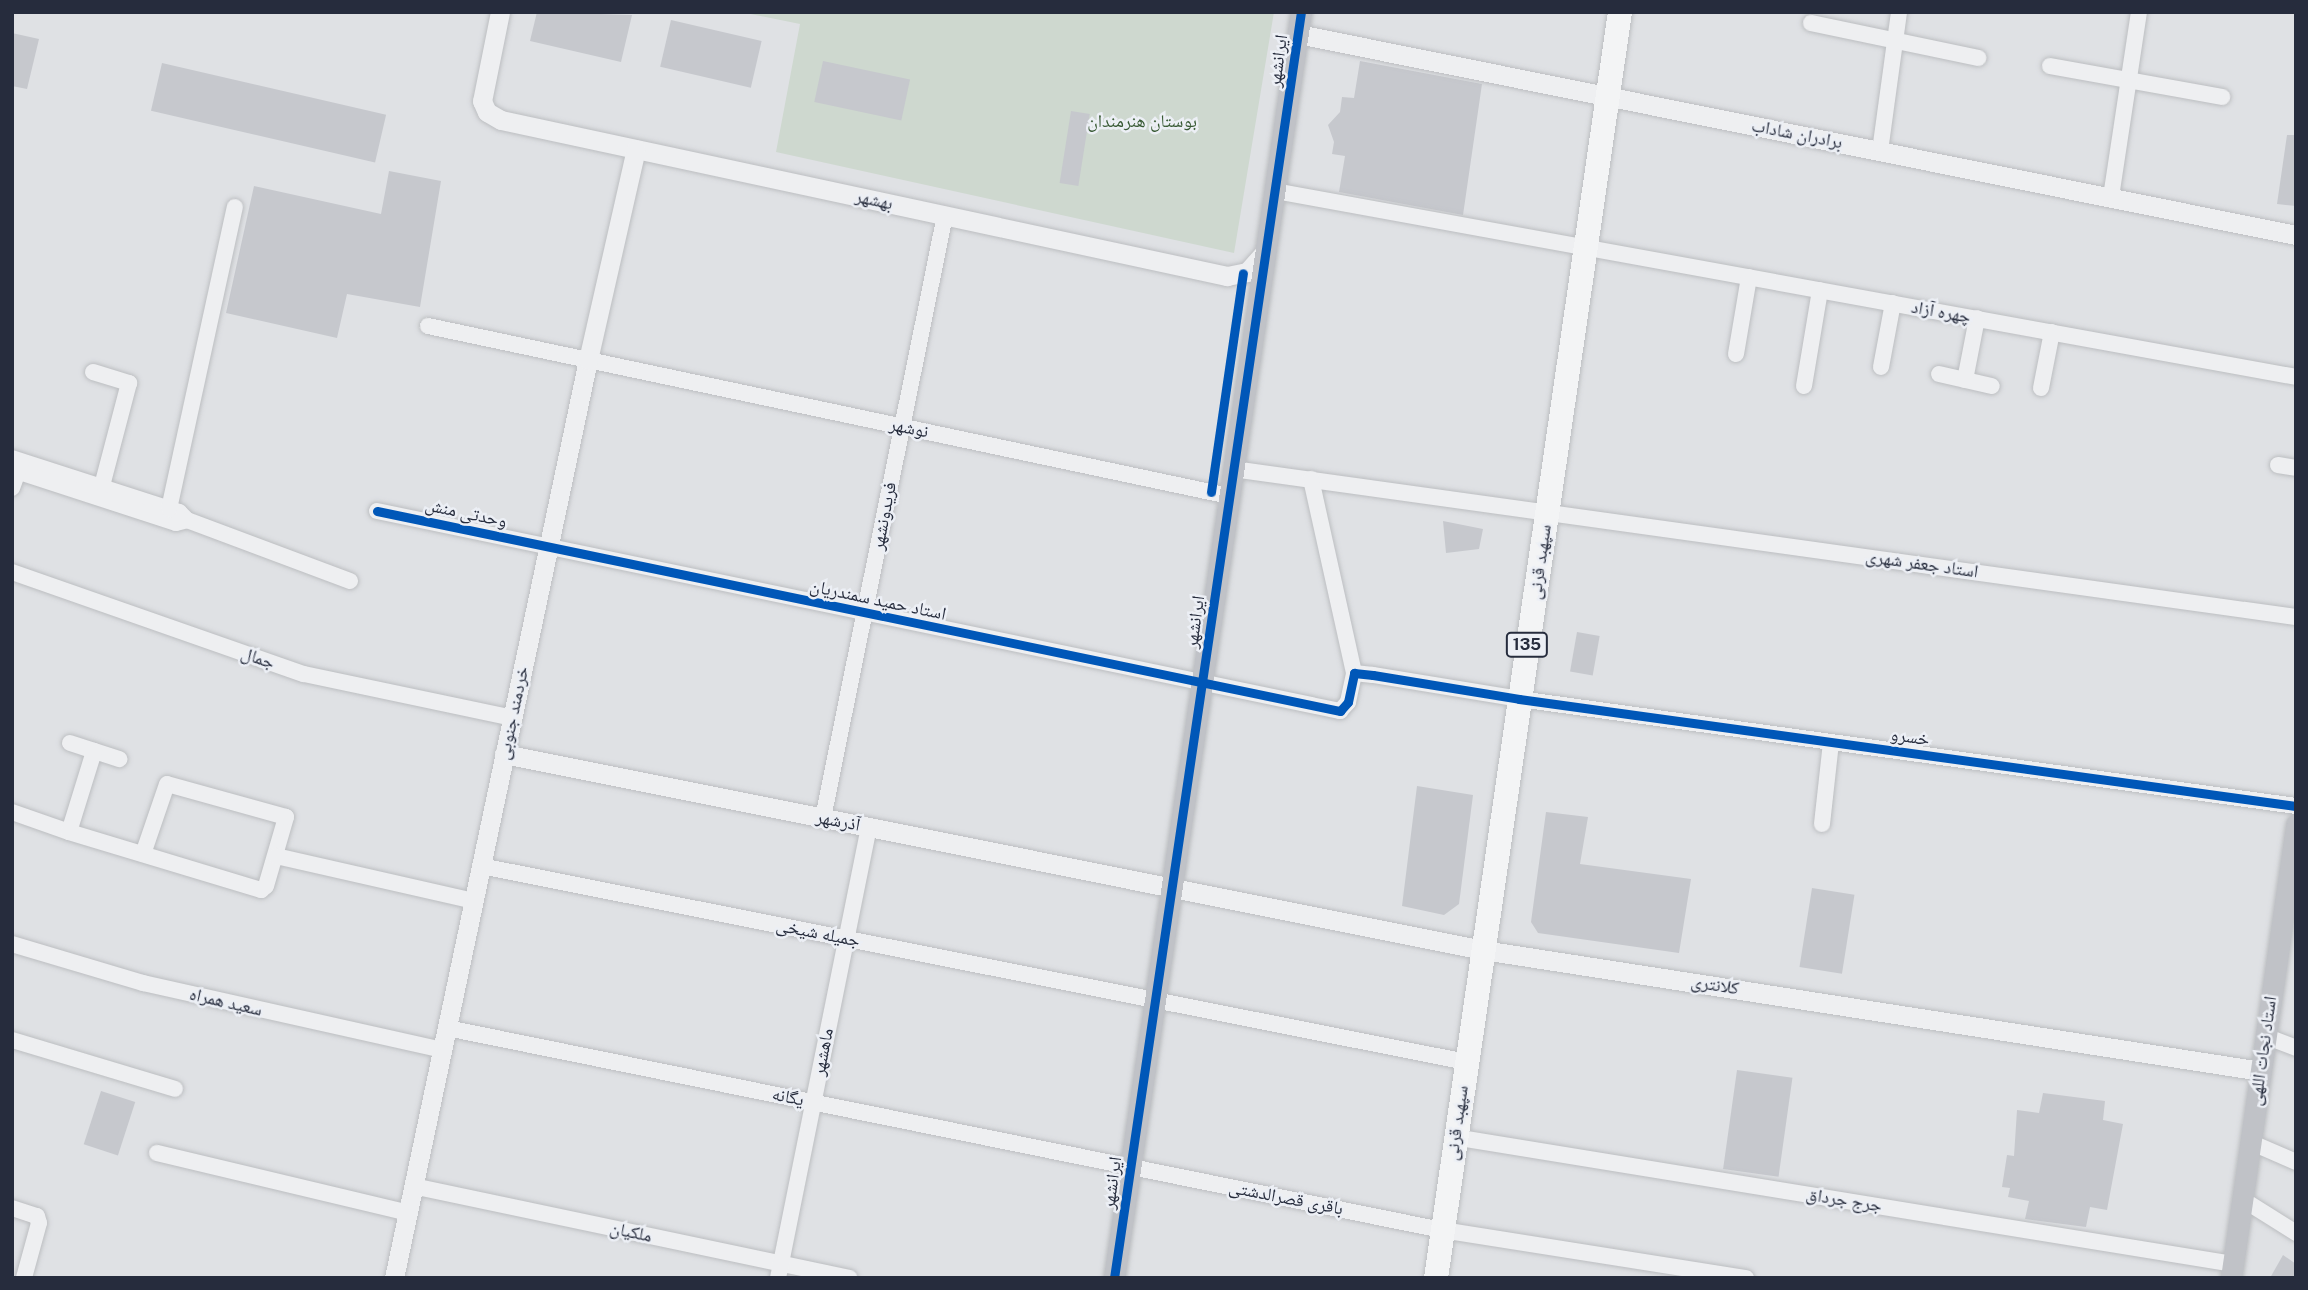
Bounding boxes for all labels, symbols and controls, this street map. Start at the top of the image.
street label: ایرانشهر [1264,33,1292,89]
park label: بوستان هنرمندان [1087,110,1197,132]
street label: برادران شاداب [1750,115,1844,153]
street label: بهشهر [853,185,895,215]
street label: چهره آزاد [1909,296,1973,328]
street label: نوشهر [888,413,930,443]
street label: فریدونشهر [867,480,901,552]
street label: وحدتی منش [423,494,509,532]
street label: سپهبد قرنی [1524,523,1556,601]
street label: استاد جعفر شهری [1864,545,1980,583]
street label: استاد حمید سمندریان [808,575,948,625]
street label: ایرانشهر [1181,594,1209,650]
road number: 135 [1504,632,1550,658]
street label: جمال [238,642,278,674]
street label: خردمند جنوبی [493,664,533,762]
street label: خسرو [1889,724,1931,750]
street label: آذرشهر [814,806,862,836]
street label: جمیله شیخی [774,914,862,952]
street label: کلانتری [1689,971,1741,999]
street label: سعید همراه [187,983,265,1021]
street label: استاد نجات اللهی [2245,995,2281,1107]
street label: ماهشهر [808,1026,838,1078]
street label: یگانه [770,1083,806,1111]
street label: سپهبد قرنی [1441,1084,1473,1162]
street label: ایرانشهر [1098,1155,1126,1211]
street label: باقری قصرالدشتی [1227,1176,1345,1220]
street label: جرج جرداق [1804,1183,1884,1217]
street label: ملکیان [608,1217,654,1247]

